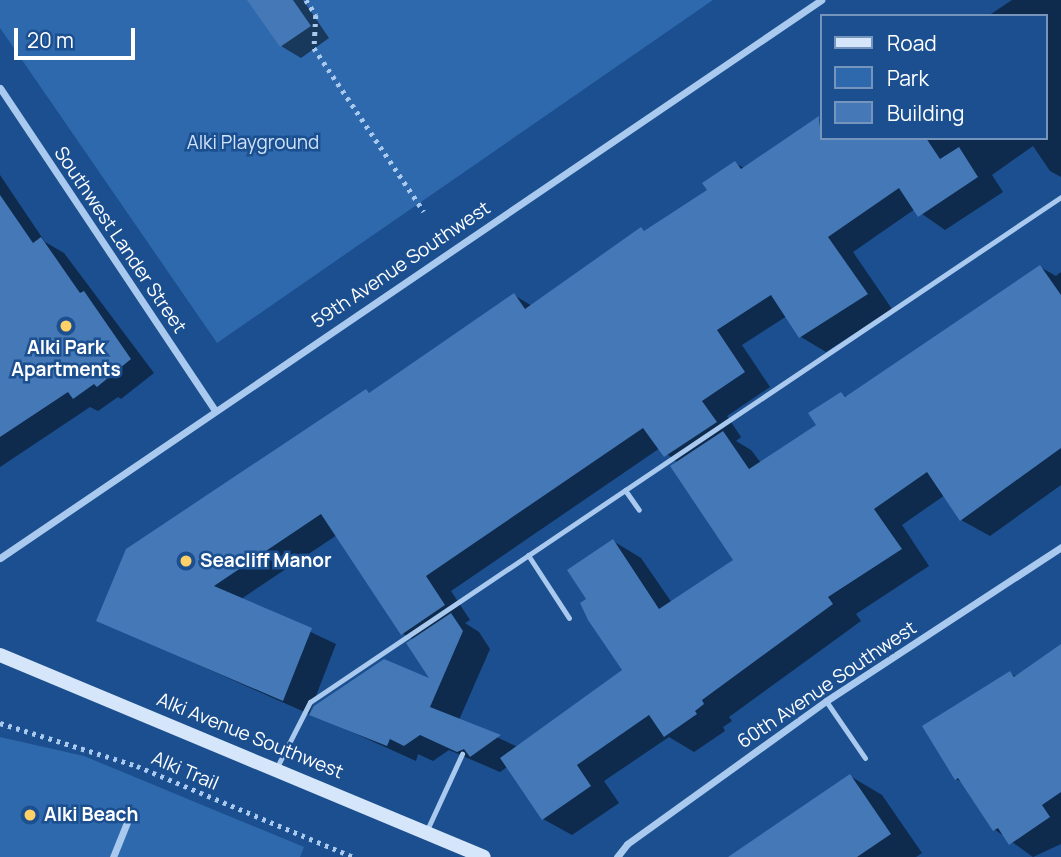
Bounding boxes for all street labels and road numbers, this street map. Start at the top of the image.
street label: Southwest Lander Street [49,142,191,338]
street label: 59th Avenue Southwest [307,197,495,333]
street label: 60th Avenue Southwest [733,617,921,753]
street label: Alki Avenue Southwest [153,688,347,784]
street label: Alki Trail [148,747,222,795]

